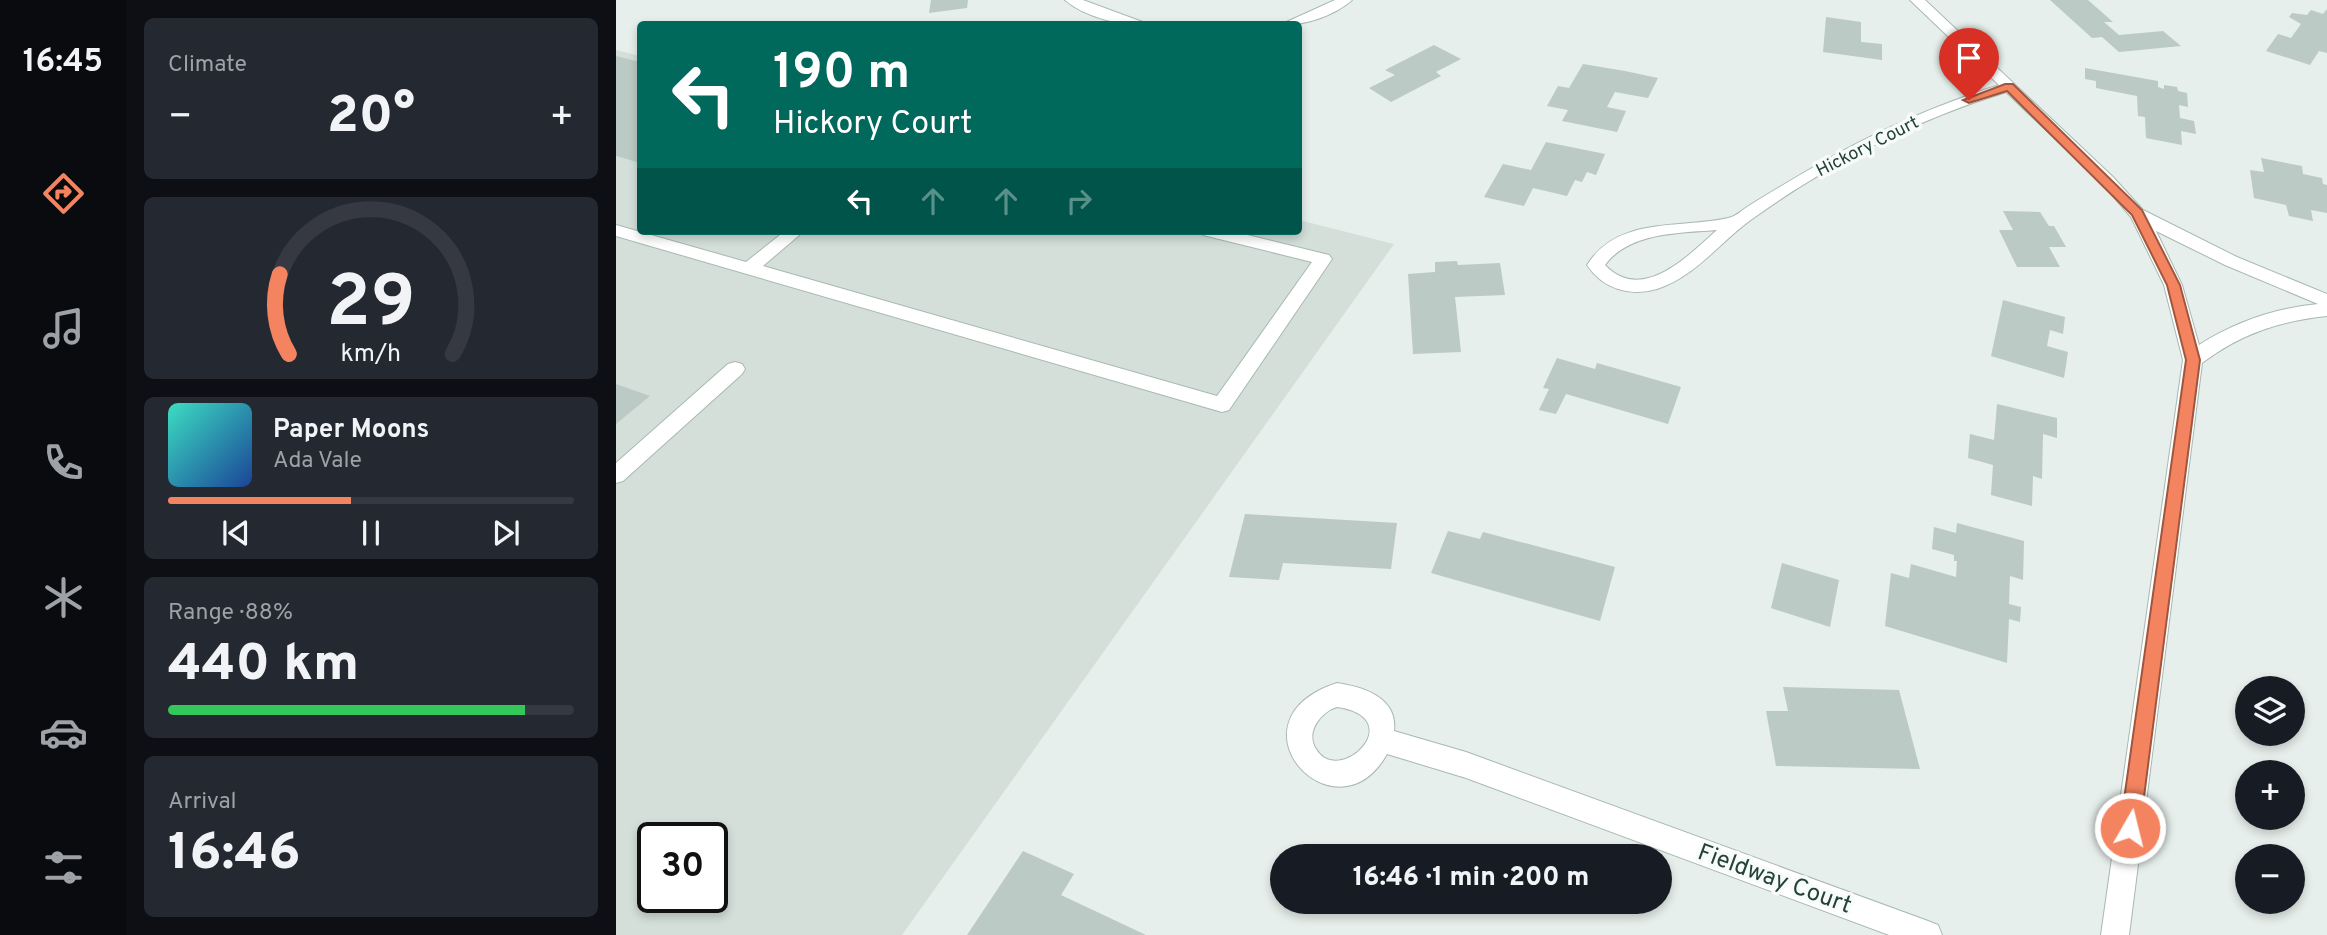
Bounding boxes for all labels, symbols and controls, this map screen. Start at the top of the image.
pin [1939,28,1999,100]
icon: arrive [1950,39,1988,77]
text: 16:45 [23,43,103,83]
text: 190 m [773,44,910,106]
icon: left [658,49,749,140]
text: Climate [168,51,247,80]
text: 20° [327,85,415,151]
text: − [168,94,193,143]
text: + [549,94,574,143]
text: Hickory Court [773,105,972,145]
street label: Hickory Court [1812,112,1923,183]
icon: directions [39,169,88,218]
icon: left [841,182,879,220]
icon: ahead [914,182,952,220]
icon: ahead [987,182,1025,220]
icon: right [1060,182,1098,220]
text: 29 [326,261,416,353]
icon: music [39,304,88,353]
text: km/h [341,339,401,371]
text: Paper Moons [273,414,429,447]
icon: phone [39,438,88,487]
text: Ada Vale [273,447,362,476]
icon: previous [217,514,255,552]
icon: pause [352,514,390,552]
icon: next [487,514,525,552]
icon: climate [39,573,88,622]
text: Range · 88% [168,599,293,628]
text: 440 km [168,633,359,699]
map controls [2235,676,2305,914]
button: layers [2235,676,2305,746]
icon: car [39,708,88,757]
button: + [2235,760,2305,830]
text: Arrival [168,788,237,817]
position arrow [2093,791,2167,865]
text: 16:46 [168,822,301,888]
speed limit sign: 30 [637,822,728,913]
street label: Fieldway Court [1693,838,1855,922]
icon: filters [39,843,88,892]
button: − [2235,844,2305,914]
text: 16:46 · 1 min · 200 m [1353,862,1589,895]

